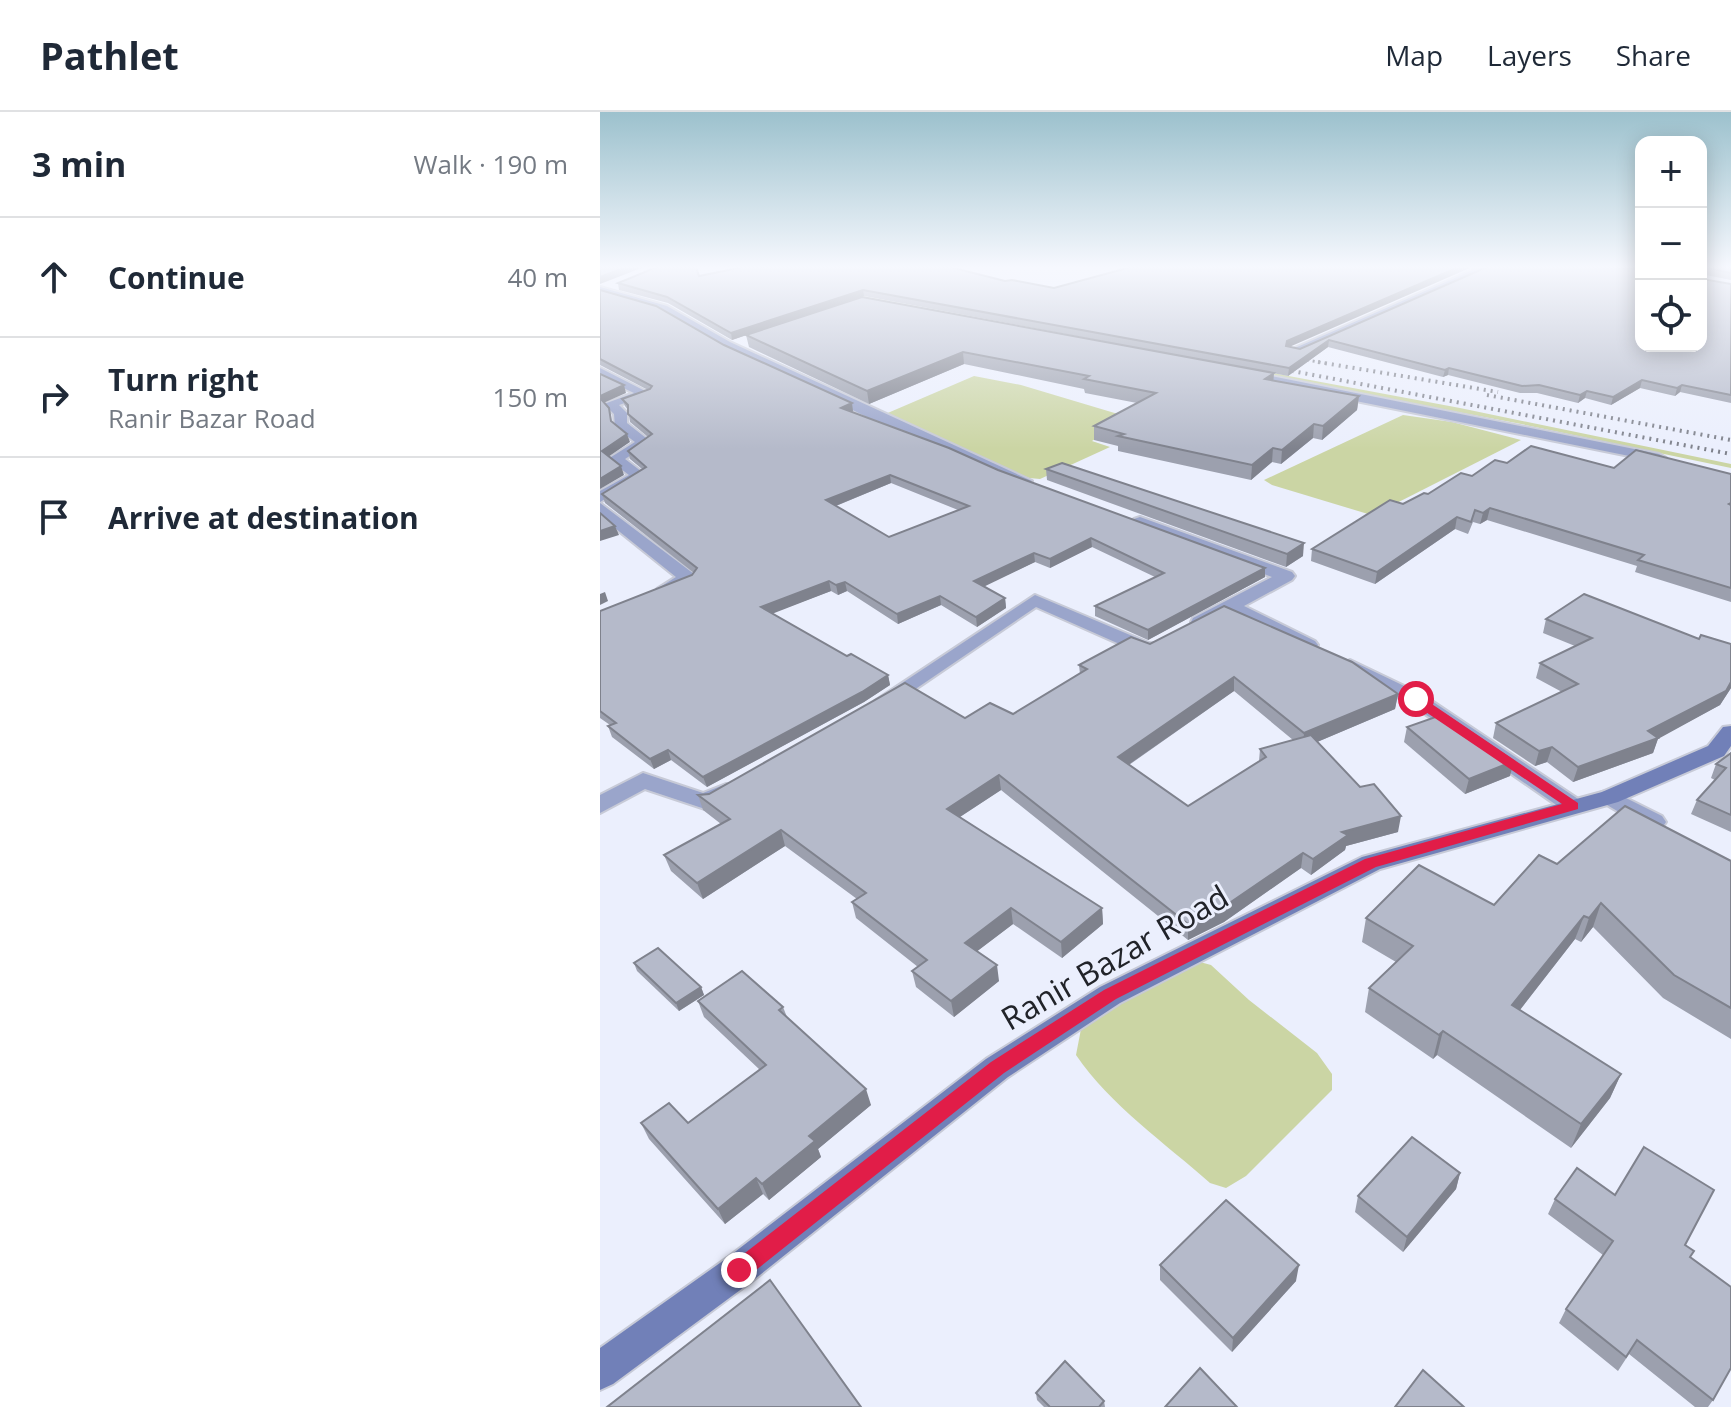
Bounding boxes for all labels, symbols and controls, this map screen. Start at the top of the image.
text: Pathlet [40,29,179,81]
text: Map [1385,36,1443,74]
text: Layers [1487,36,1572,74]
text: Share [1616,36,1691,74]
map controls [1635,136,1707,352]
button: + [1635,136,1707,208]
text: 3 min [32,141,126,187]
text: Walk · 190 m [414,146,568,182]
button: − [1635,208,1707,280]
icon: ahead [32,255,76,299]
text: Continue [108,257,245,298]
text: 40 m [507,259,568,295]
button: locate [1635,280,1707,352]
text: Turn right [108,359,259,400]
icon: right [32,375,76,419]
text: 150 m [493,379,568,415]
text: Ranir Bazar Road [108,400,316,436]
icon: arrive [32,495,76,539]
text: Arrive at destination [108,497,419,538]
route start [1398,681,1434,717]
street label: Ranir Bazar Road [993,874,1236,1039]
route end [721,1252,757,1288]

